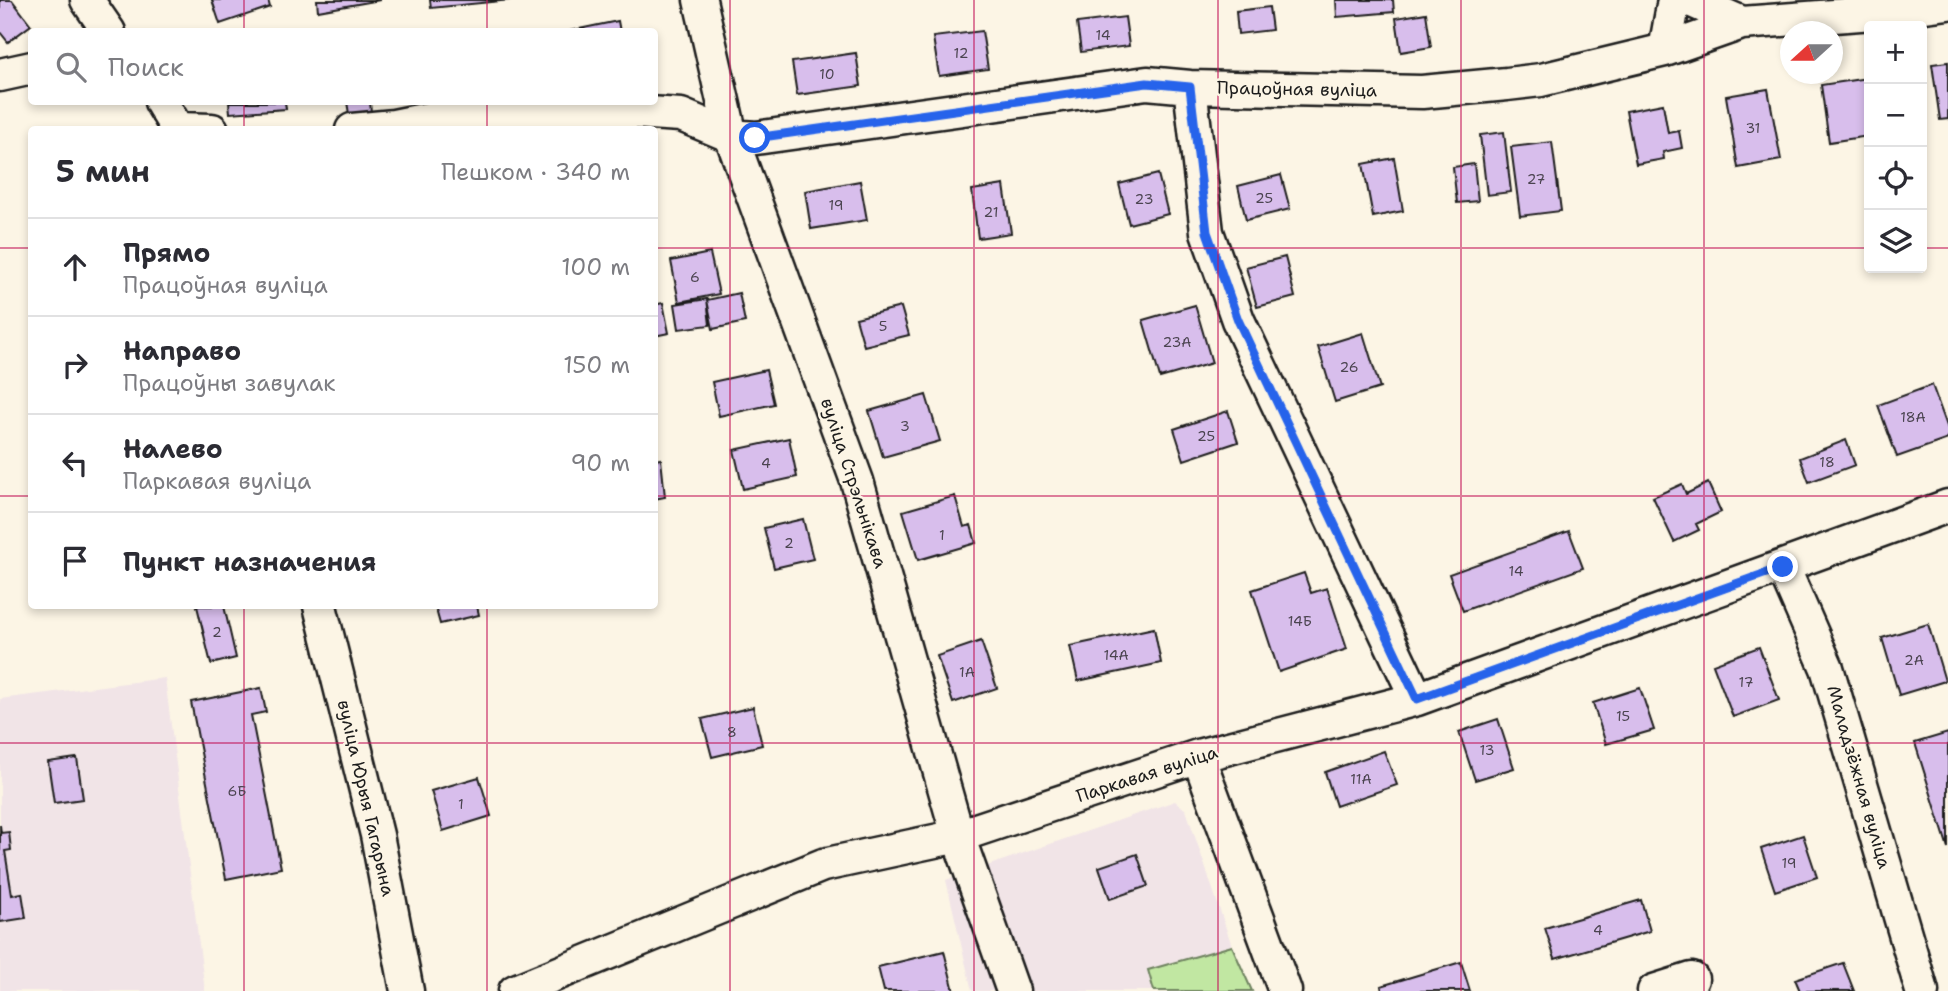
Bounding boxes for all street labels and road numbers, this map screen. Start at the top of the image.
street label: Працоўная вуліца [1217,76,1377,102]
street label: вуліца Стрэльнікава [815,395,893,571]
street label: Маладзёжная вуліца [1821,683,1897,871]
street label: вуліца Юрыя Гагарына [332,698,400,898]
street label: Паркавая вуліца [1073,740,1221,808]

